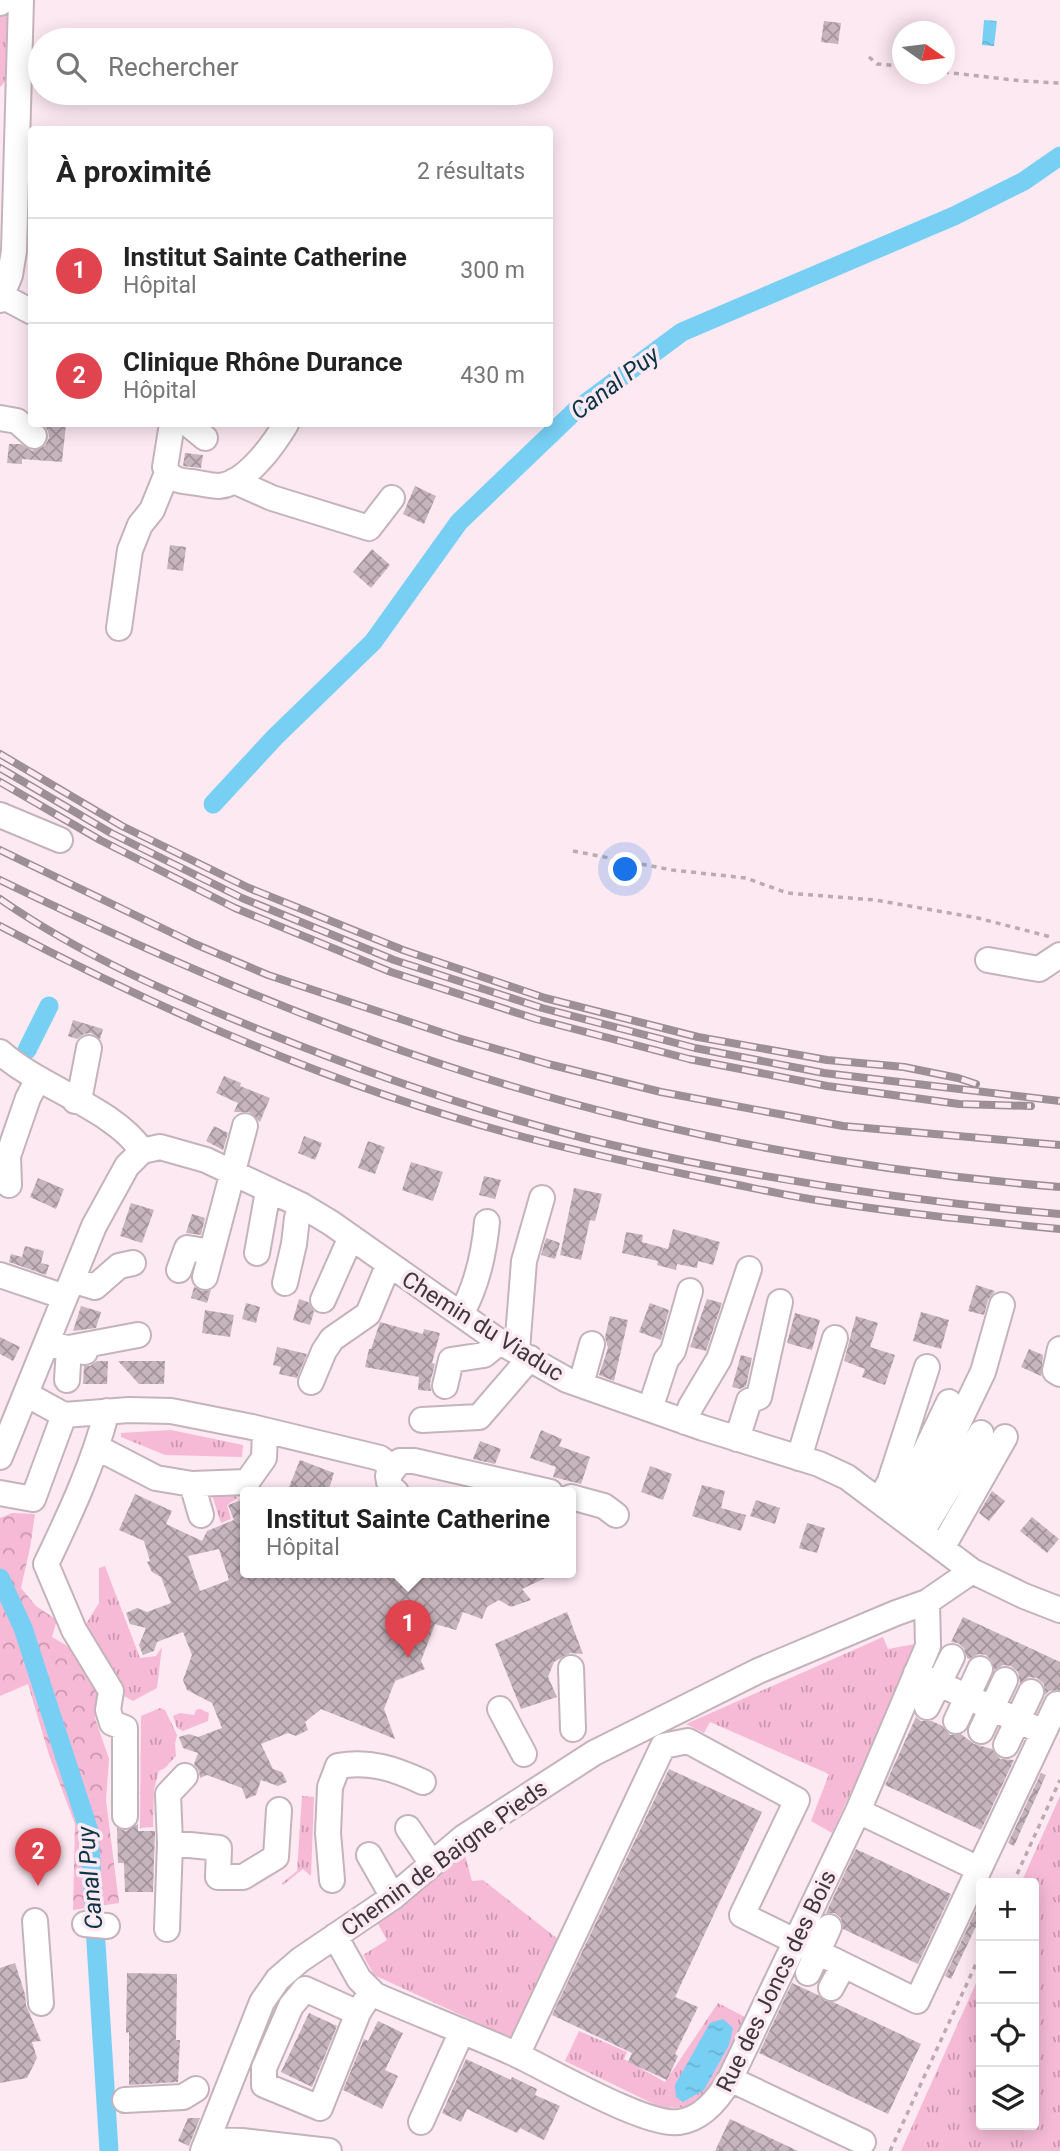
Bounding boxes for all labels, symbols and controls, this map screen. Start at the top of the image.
north arrow [892,21,955,84]
search box [28,28,553,105]
icon: search [52,48,90,86]
text: Rechercher [108,52,239,82]
text: À proximité [56,154,211,189]
text: 2 résultats [417,158,525,185]
text: Institut Sainte Catherine [123,242,407,272]
text: 1 [72,257,86,284]
text: 300 m [460,257,525,284]
text: Hôpital [123,272,197,299]
water label: Canal Puy [565,340,666,425]
text: Clinique Rhône Durance [123,347,403,377]
text: 2 [72,362,86,389]
text: 430 m [460,362,525,389]
text: Hôpital [123,377,197,404]
your location [608,852,642,886]
street label: Chemin du Viaduc [397,1266,569,1387]
popup [240,1487,576,1578]
text: Institut Sainte Catherine [266,1504,550,1534]
text: Hôpital [266,1534,340,1561]
pin: 1 [385,1600,431,1658]
street label: Chemin de Baigne Pieds [336,1775,553,1942]
water label: Canal Puy [71,1824,108,1931]
pin: 2 [15,1828,61,1886]
street label: Rue des Joncs des Bois [711,1866,842,2096]
map controls [976,1878,1039,2130]
button: + [976,1878,1039,1941]
button: − [976,1941,1039,2004]
button: locate [976,2004,1039,2067]
button: layers [976,2067,1039,2130]

